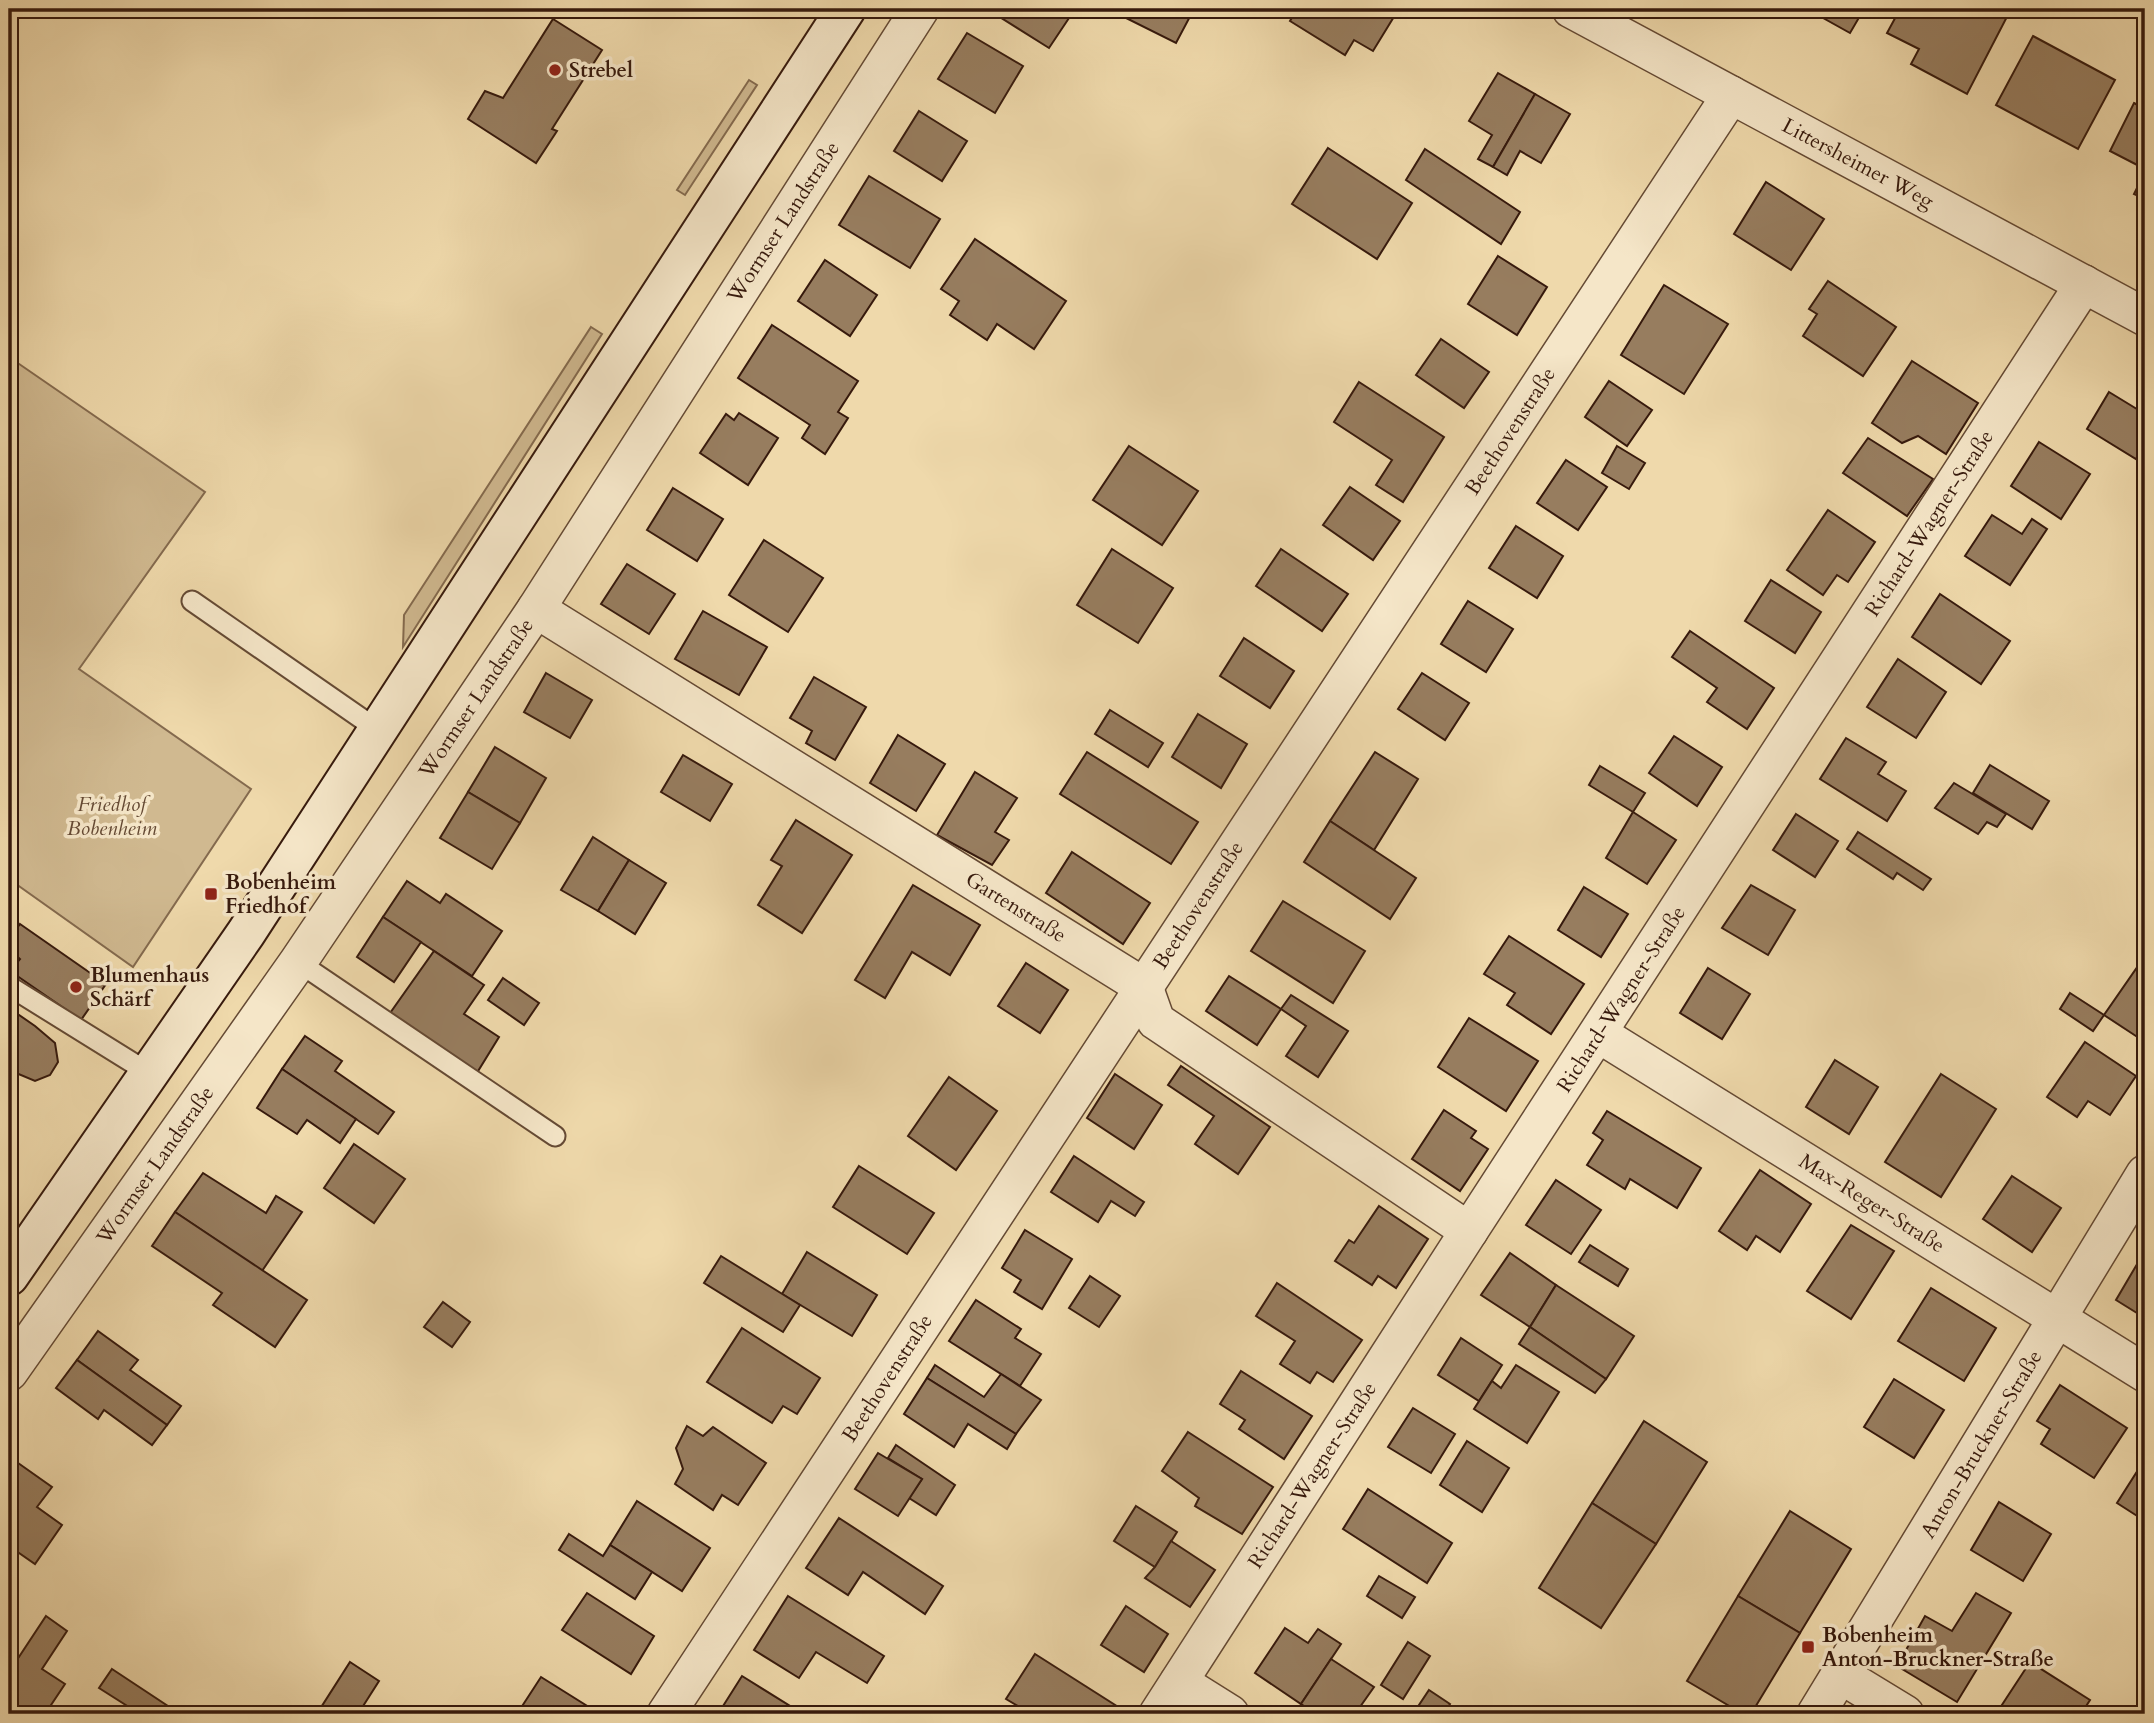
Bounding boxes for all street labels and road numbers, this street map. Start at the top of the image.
street label: Littersheimer Weg [1777,111,1939,216]
street label: Wormser Landstraße [720,136,847,309]
street label: Beethovenstraße [1458,362,1563,501]
street label: Richard-Wagner-Straße [1858,424,2001,622]
street label: Wormser Landstraße [412,613,541,785]
street label: Beethovenstraße [1146,836,1251,975]
street label: Gartenstraße [960,865,1072,950]
street label: Richard-Wagner-Straße [1550,900,1693,1098]
street label: Wormser Landstraße [89,1080,221,1251]
street label: Max-Reger-Straße [1793,1147,1950,1260]
street label: Beethovenstraße [835,1309,940,1448]
street label: Anton-Bruckner-Straße [1914,1345,2049,1544]
street label: Richard-Wagner-Straße [1241,1376,1384,1574]

